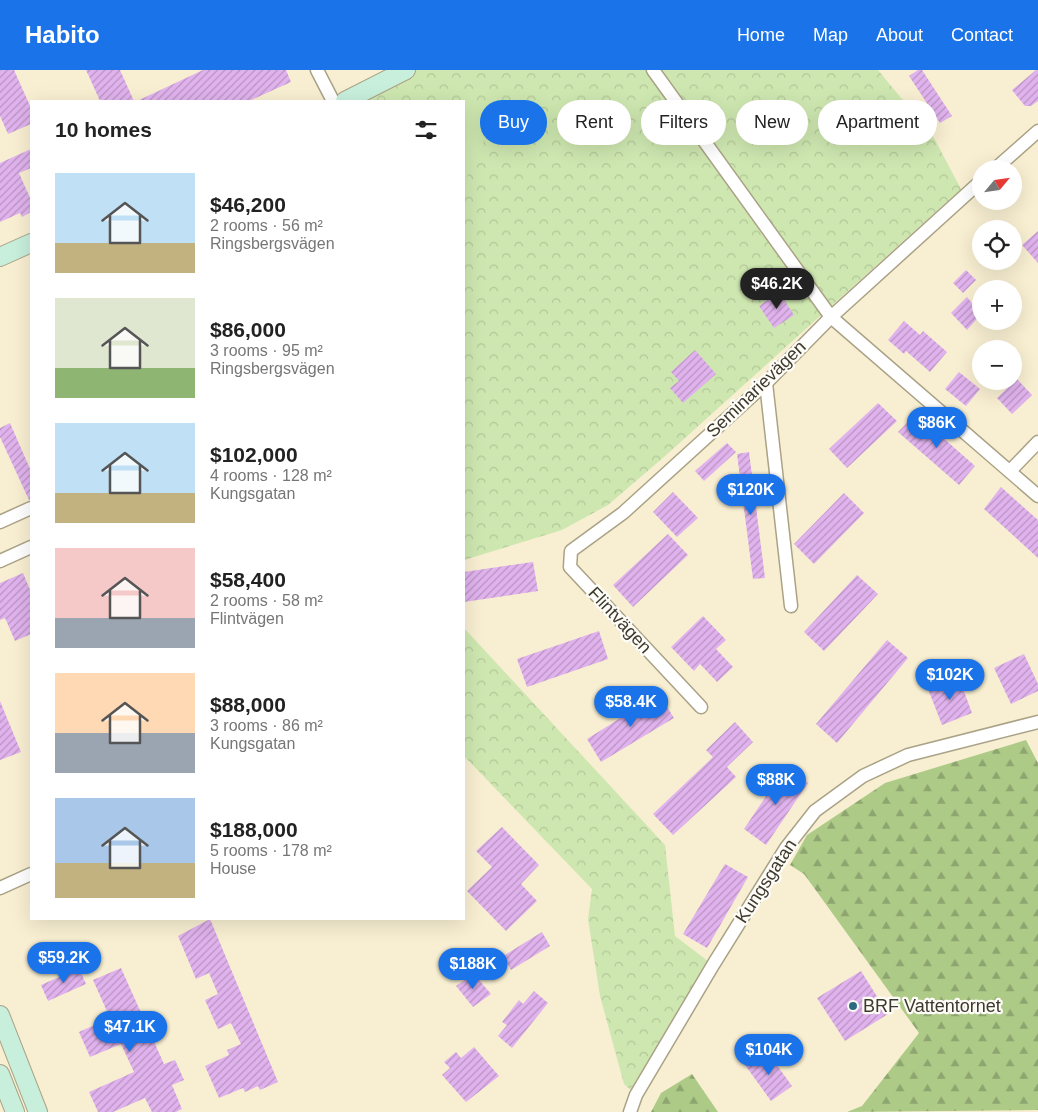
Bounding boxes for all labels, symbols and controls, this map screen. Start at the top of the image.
text: Habito [25,21,100,48]
text: Home [737,25,785,45]
text: Map [813,25,848,45]
text: About [876,25,923,45]
text: Contact [951,25,1013,45]
chip: Buy [480,100,547,145]
chip: Rent [557,100,631,145]
chip: Filters [641,100,726,145]
chip: New [736,100,808,145]
chip: Apartment [818,100,937,145]
icon: filters [412,116,440,144]
text: 10 homes [55,118,152,141]
north arrow [972,160,1022,210]
map controls [972,160,1022,390]
icon: home [95,193,155,253]
text: $46,200 [210,193,286,216]
text: 2 rooms · 56 m² [210,217,323,234]
button: locate [972,220,1022,270]
text: Ringsbergsvägen [210,235,335,252]
pin: $46.2K [736,268,818,310]
text: $46.2K [751,275,803,292]
button: + [972,280,1022,330]
icon: home [95,318,155,378]
text: $86,000 [210,318,286,341]
street label: Seminarievägen [702,337,810,441]
button: − [972,340,1022,390]
text: 3 rooms · 95 m² [210,342,323,359]
text: Ringsbergsvägen [210,360,335,377]
pin: $86K [907,406,967,449]
text: $86K [918,414,956,431]
icon: home [95,443,155,503]
text: $102,000 [210,443,298,466]
text: 4 rooms · 128 m² [210,467,332,484]
pin: $120K [716,474,786,516]
text: $120K [727,481,775,498]
text: Kungsgatan [210,485,295,502]
icon: home [95,568,155,628]
text: $58,400 [210,568,286,591]
street label: Flintvägen [584,583,656,657]
text: 2 rooms · 58 m² [210,592,323,609]
text: Flintvägen [210,610,284,627]
pin: $102K [915,658,985,701]
text: $102K [926,666,974,683]
pin: $58.4K [590,686,672,728]
icon: home [95,693,155,753]
text: $88,000 [210,693,286,716]
text: $58.4K [605,693,657,710]
text: 3 rooms · 86 m² [210,717,323,734]
text: Kungsgatan [210,735,295,752]
pin: $88K [746,764,806,806]
text: $88K [757,771,795,788]
icon: home [95,818,155,878]
text: $188,000 [210,818,298,841]
street label: Kungsgatan [731,835,801,927]
text: 5 rooms · 178 m² [210,842,332,859]
text: House [210,860,256,877]
pin: $59.2K [23,942,105,984]
pin: $188K [438,948,508,990]
text: $59.2K [38,949,90,966]
text: $188K [449,955,497,972]
place label: BRF Vattentornet [863,996,1001,1016]
marker: BRF Vattentornet [847,1000,859,1012]
pin: $47.1K [89,1010,171,1053]
text: $47.1K [104,1018,156,1035]
pin: $104K [734,1034,804,1076]
text: $104K [745,1041,793,1058]

